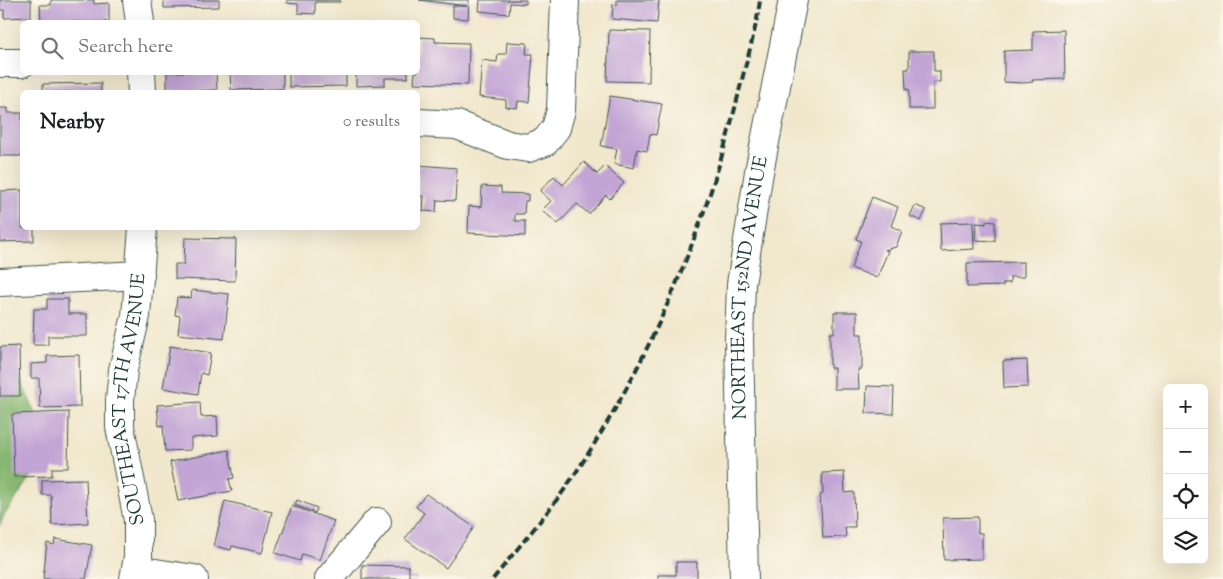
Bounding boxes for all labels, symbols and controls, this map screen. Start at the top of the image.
search box [20,20,420,75]
icon: search [38,34,66,62]
text: Search here [78,34,173,61]
text: Nearby [40,108,105,138]
text: 0 results [343,111,400,134]
street label: NORTHEAST 152ND AVENUE [725,153,775,420]
street label: SOUTHEAST 17TH AVENUE [107,272,153,528]
map controls [1163,384,1208,564]
button: + [1163,384,1208,429]
button: − [1163,429,1208,474]
button: locate [1163,474,1208,519]
button: layers [1163,519,1208,564]

